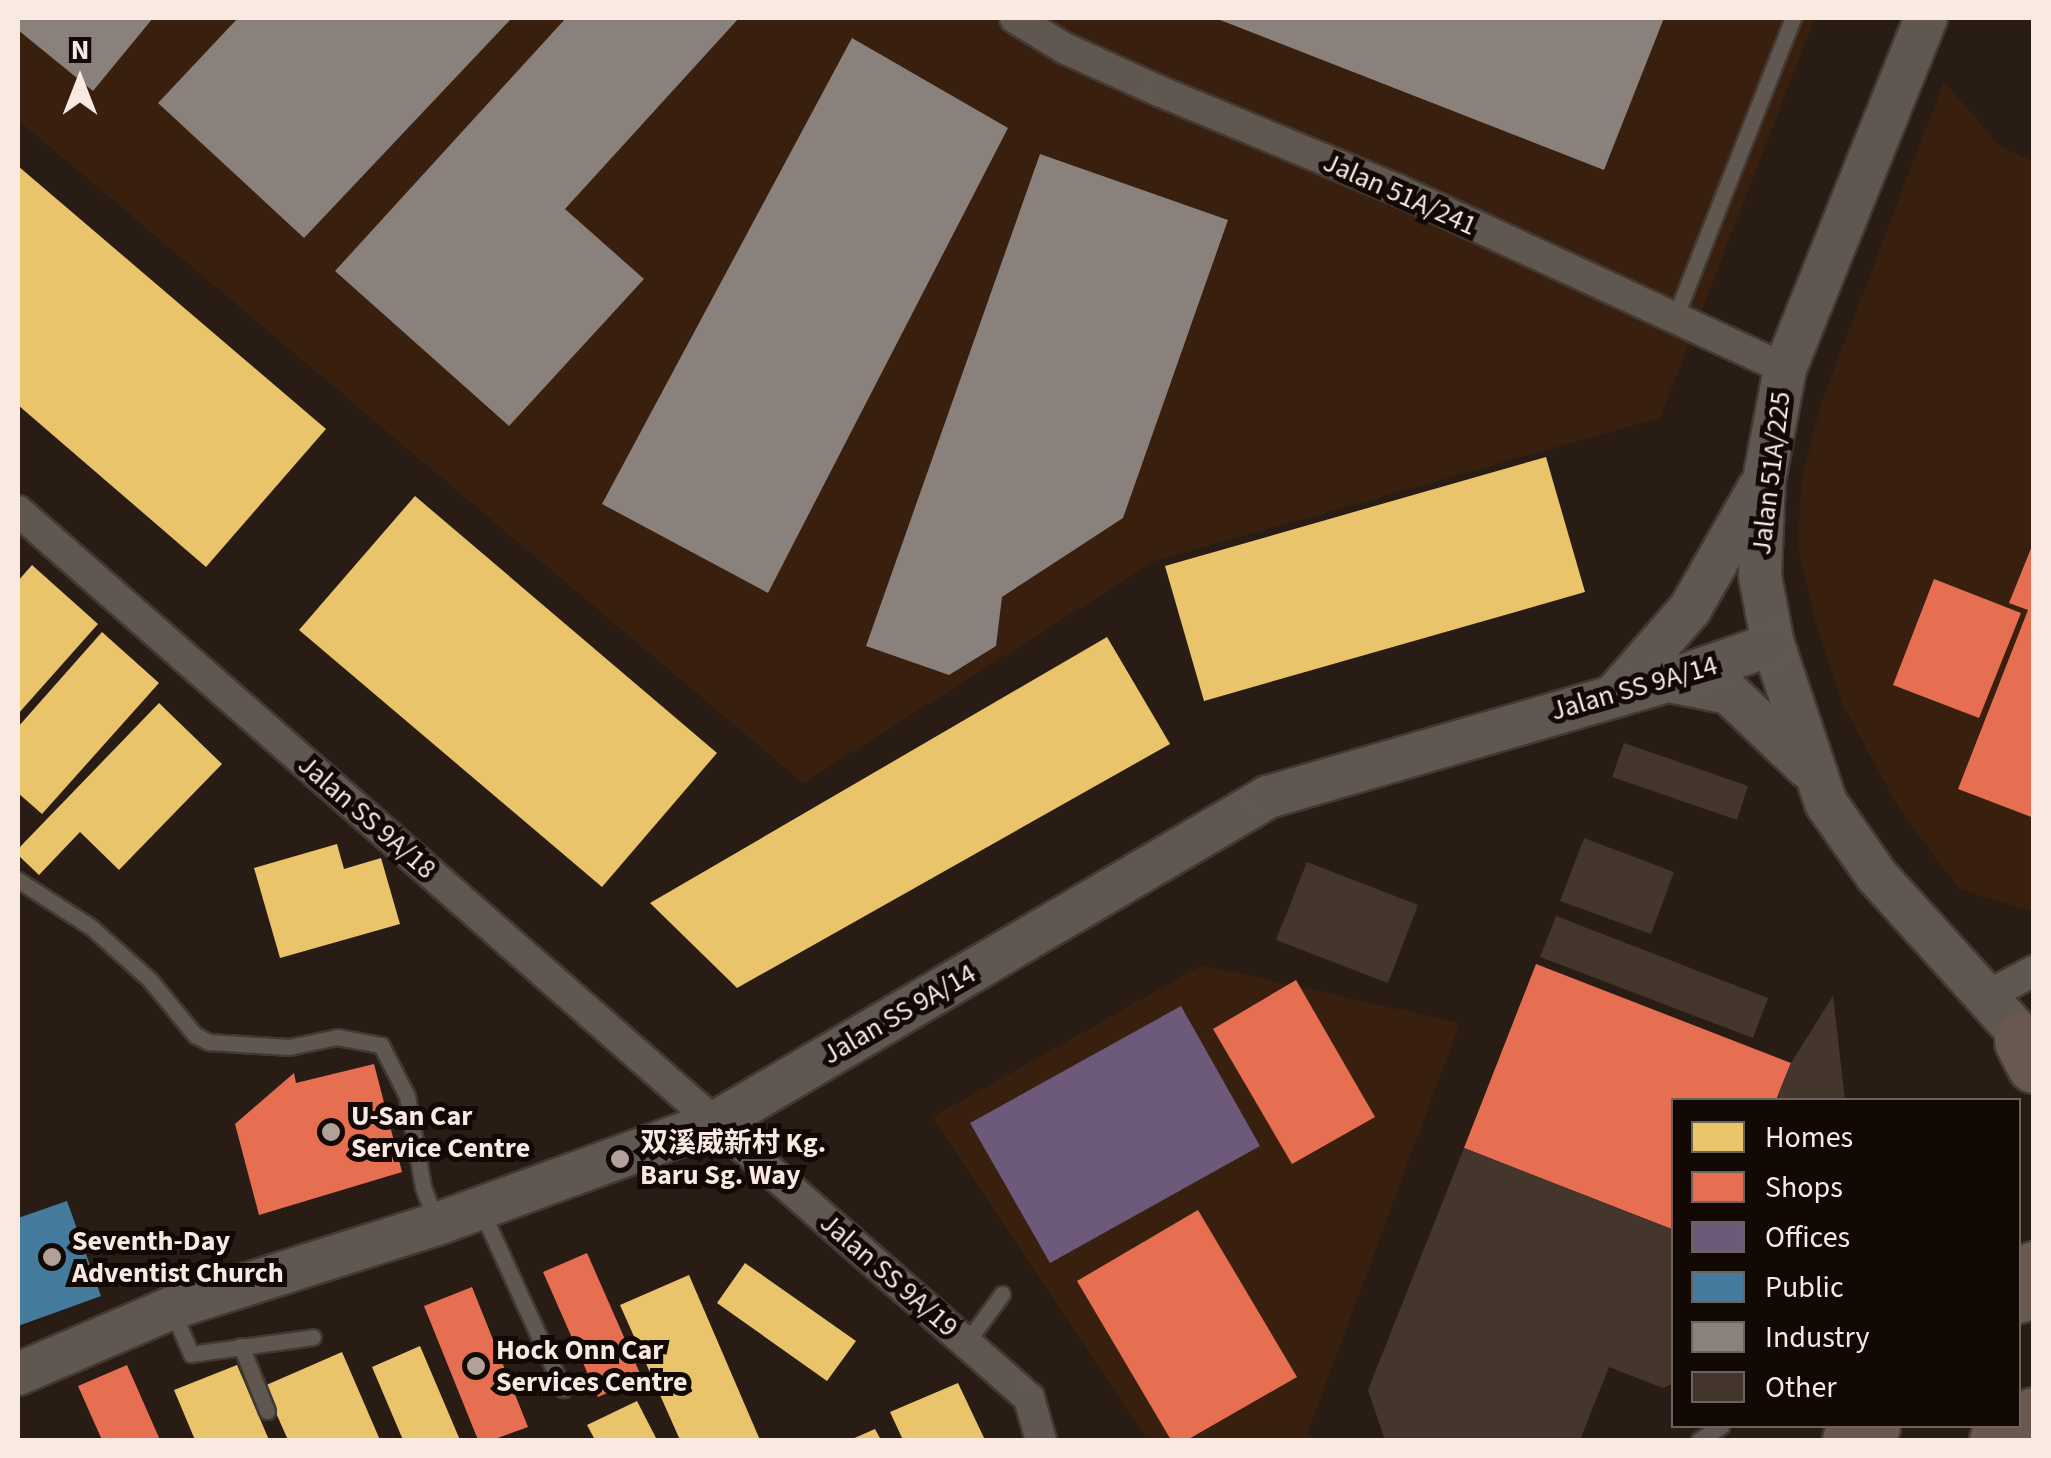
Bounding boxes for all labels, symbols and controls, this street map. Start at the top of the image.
north arrow [30,30,130,130]
text: N [71,30,89,70]
street label: Jalan 51A/241 [1318,145,1482,243]
street label: Jalan 51A/225 [1744,389,1798,557]
street label: Jalan SS 9A/14 [1547,648,1721,728]
street label: Jalan SS 9A/18 [291,748,443,886]
street label: Jalan SS 9A/14 [816,957,982,1071]
legend [1671,1098,2021,1428]
place label: U-San Car Service Centre [351,1099,530,1165]
text: Homes [1765,1116,1853,1159]
marker: U-San Car Service Centre [320,1121,342,1143]
place label: 双溪威新村 Kg. Baru Sg. Way [640,1126,826,1192]
marker: 双溪威新村 Kg. Baru Sg. Way [609,1148,631,1170]
text: Shops [1765,1166,1843,1209]
street label: Jalan SS 9A/19 [813,1206,965,1344]
text: Offices [1765,1216,1850,1259]
place label: Seventh-Day Adventist Church [72,1224,284,1290]
marker: Seventh-Day Adventist Church [41,1246,63,1268]
text: Public [1765,1266,1844,1309]
text: Industry [1765,1316,1870,1359]
place label: Hock Onn Car Services Centre [496,1333,688,1399]
marker: Hock Onn Car Services Centre [465,1355,487,1377]
text: Other [1765,1366,1837,1409]

